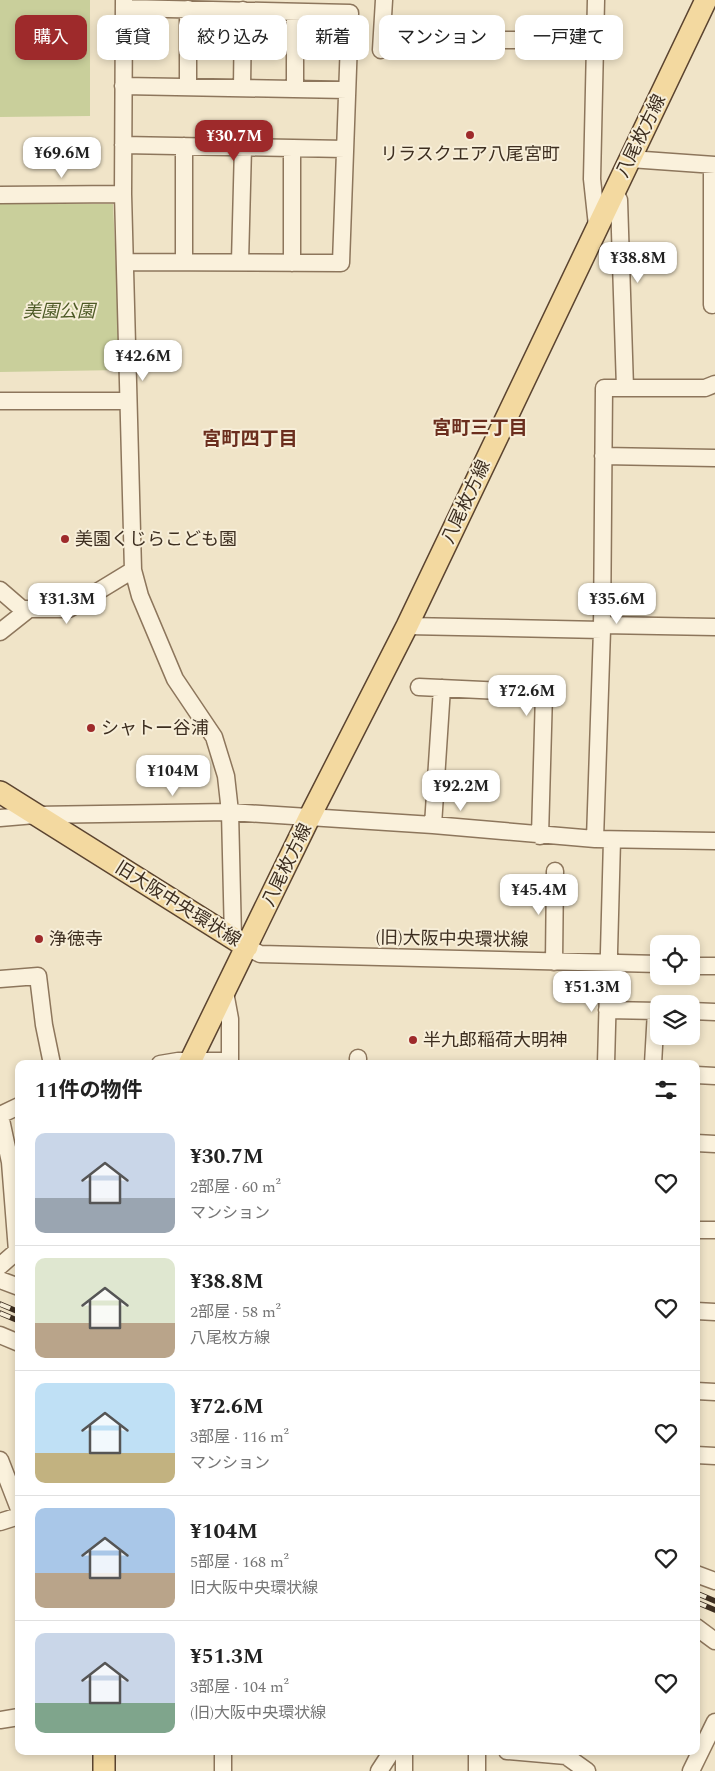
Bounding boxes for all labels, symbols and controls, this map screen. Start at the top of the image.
chip: 購入 [15,15,87,60]
chip: 賃貸 [97,15,169,60]
chip: 絞り込み [179,15,287,60]
chip: 新着 [297,15,369,60]
chip: マンション [379,15,505,60]
chip: 一戸建て [515,15,623,60]
street label: 八尾枚方線 [609,90,673,182]
pin: ¥30.7M [193,120,275,162]
text: ¥30.7M [206,124,262,148]
marker: リラスクエア八尾宮町 [464,129,476,141]
pin: ¥69.6M [21,136,103,179]
text: ¥69.6M [34,141,90,165]
place label: リラスクエア八尾宮町 [380,141,560,168]
pin: ¥38.8M [597,242,679,284]
text: ¥38.8M [610,246,666,270]
park label: 美園公園 [23,298,98,325]
pin: ¥42.6M [102,340,184,382]
text: ¥42.6M [115,344,171,368]
district label: 宮町三丁目 [432,414,528,443]
district label: 宮町四丁目 [202,425,298,454]
street label: 八尾枚方線 [435,456,497,548]
place label: 美園くじらこども園 [75,526,237,553]
marker: 美園くじらこども園 [59,533,71,545]
pin: ¥31.3M [26,582,108,625]
pin: ¥35.6M [576,582,658,625]
text: ¥31.3M [39,587,95,611]
text: ¥35.6M [589,587,645,611]
pin: ¥72.6M [486,674,568,717]
text: ¥72.6M [499,679,555,703]
place label: シャトー谷浦 [101,715,209,742]
marker: シャトー谷浦 [85,722,97,734]
pin: ¥104M [138,754,208,797]
text: ¥104M [147,759,199,783]
pin: ¥92.2M [420,770,502,812]
text: ¥92.2M [433,774,489,798]
street label: 八尾枚方線 [255,819,319,911]
street label: 旧大阪中央環状線 [110,854,246,954]
pin: ¥45.4M [498,874,580,916]
text: ¥45.4M [511,878,567,902]
street label: (旧)大阪中央環状線 [375,924,529,954]
place label: 浄徳寺 [49,926,103,953]
marker: 浄徳寺 [33,933,45,945]
map controls [650,935,700,1045]
button: locate [650,935,700,985]
pin: ¥51.3M [551,970,633,1013]
text: ¥51.3M [564,975,620,999]
button: layers [650,995,700,1045]
place label: 半九郎稲荷大明神 [423,1027,567,1054]
marker: 半九郎稲荷大明神 [407,1034,419,1046]
text: 11件の物件 [35,1075,143,1107]
icon: filters [652,1076,680,1104]
text: ¥30.7M [190,1141,264,1173]
icon: home [75,1153,135,1213]
icon: heart [652,1169,680,1197]
text: 2部屋 · 60 m² [190,1175,281,1199]
text: マンション [190,1201,270,1225]
text: ¥38.8M [190,1266,264,1298]
icon: home [75,1278,135,1338]
icon: heart [652,1294,680,1322]
text: 2部屋 · 58 m² [190,1300,281,1324]
text: 八尾枚方線 [190,1326,270,1350]
text: ¥72.6M [190,1391,264,1423]
icon: home [75,1403,135,1463]
icon: heart [652,1419,680,1447]
text: 3部屋 · 116 m² [190,1425,289,1449]
text: マンション [190,1451,270,1475]
text: ¥104M [190,1516,258,1548]
icon: home [75,1528,135,1588]
icon: heart [652,1544,680,1572]
text: 5部屋 · 168 m² [190,1550,289,1574]
text: 旧大阪中央環状線 [190,1576,318,1600]
text: ¥51.3M [190,1641,264,1673]
icon: home [75,1653,135,1713]
icon: heart [652,1669,680,1697]
text: 3部屋 · 104 m² [190,1675,289,1699]
text: (旧)大阪中央環状線 [190,1701,326,1725]

